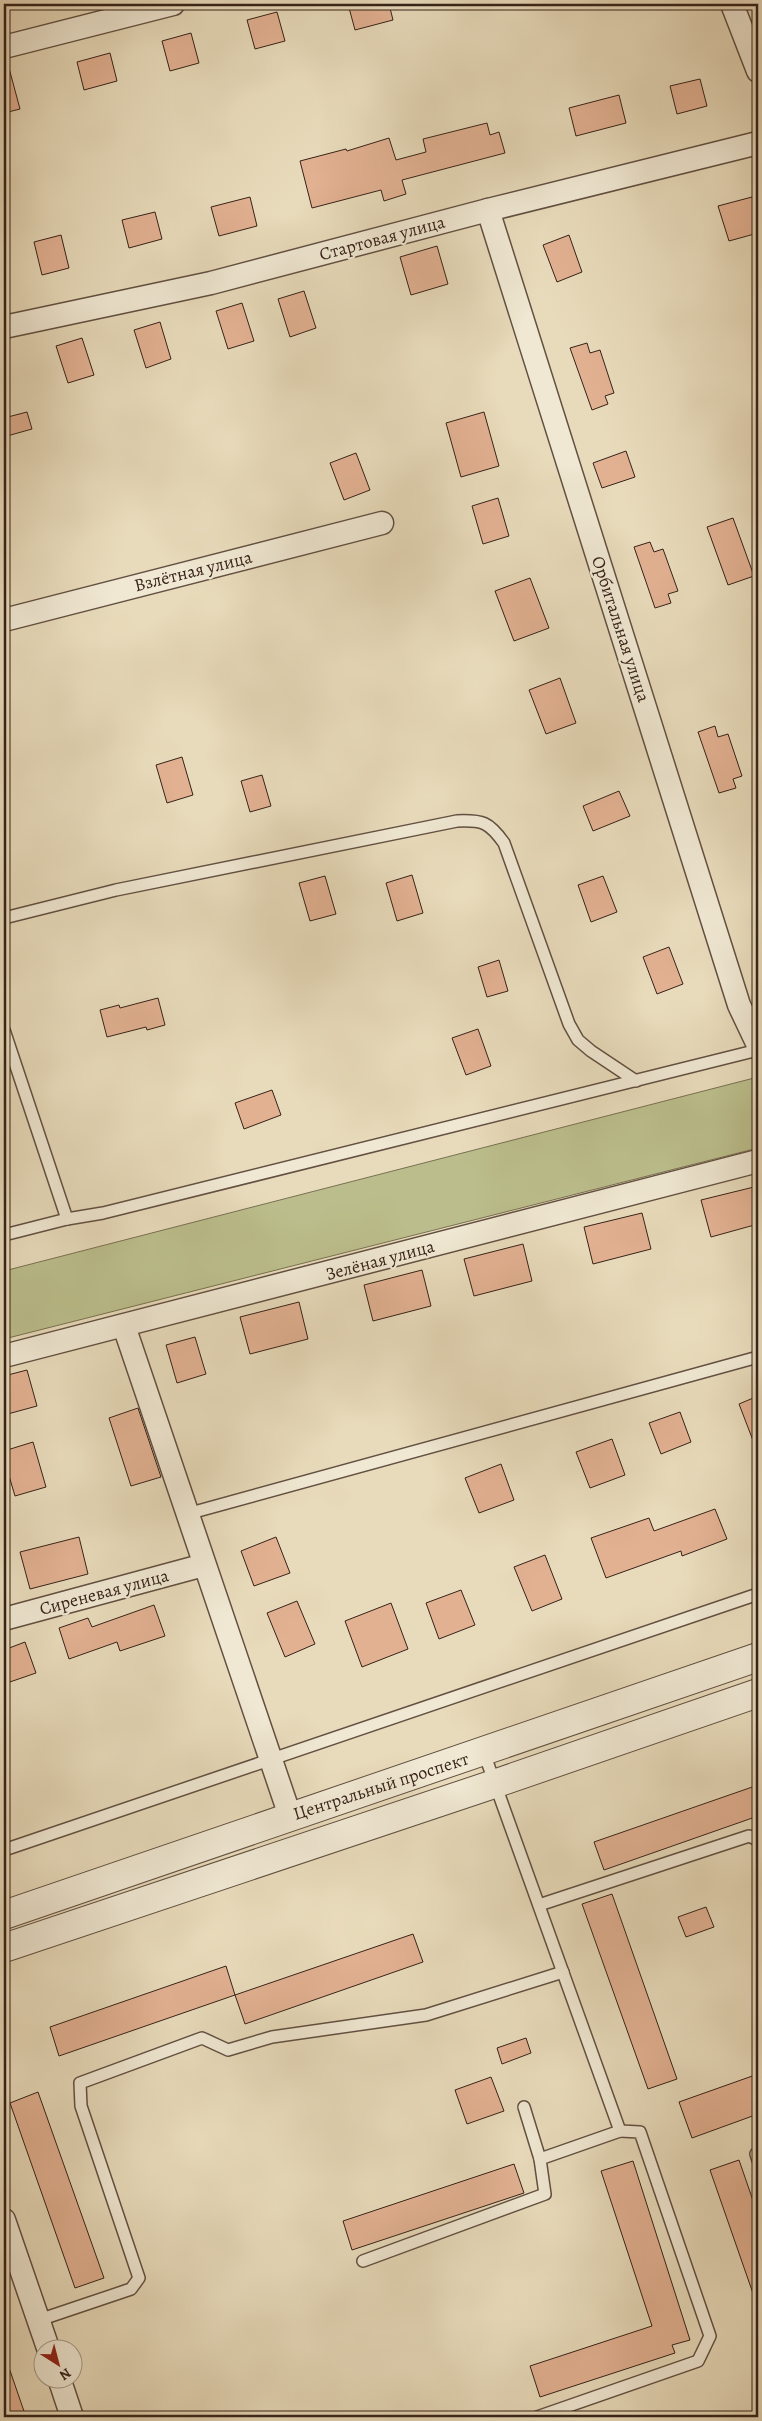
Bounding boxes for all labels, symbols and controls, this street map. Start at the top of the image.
street label: Стартовая улица [317,210,448,266]
street label: Взлётная улица [132,545,255,597]
street label: Орбитальная улица [586,553,656,706]
street label: Зелёная улица [323,1234,438,1286]
street label: Сиреневая улица [37,1563,172,1621]
street label: Центральный проспект [290,1746,472,1826]
north arrow [32,2338,82,2388]
text: N [56,2363,75,2385]

